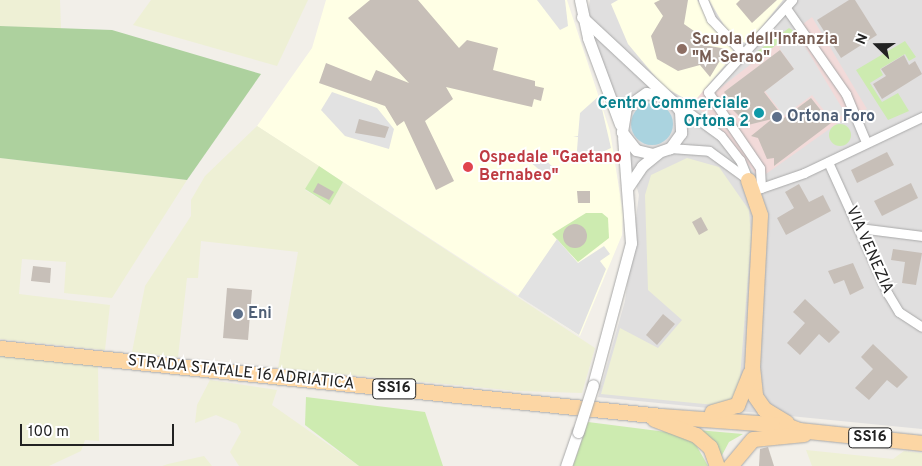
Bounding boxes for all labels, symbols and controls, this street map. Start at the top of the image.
north arrow [852,20,902,70]
place label: Scuola dell'Infanzia "M. Serao" [692,30,838,68]
text: N [853,31,872,47]
marker: Scuola dell'Infanzia "M. Serao" [676,43,688,55]
place label: Centro Commerciale Ortona 2 [598,94,749,132]
marker: Centro Commerciale Ortona 2 [753,107,765,119]
place label: Ortona Foro [787,107,875,127]
marker: Ortona Foro [771,111,783,123]
place label: Ospedale "Gaetano Bernabeo" [479,148,622,186]
marker: Ospedale "Gaetano Bernabeo" [461,160,475,174]
street label: VIA VENEZIA [841,203,897,297]
place label: Eni [248,304,272,324]
marker: Eni [232,308,244,320]
street label: STRADA STATALE 16 ADRIATICA [126,351,356,395]
road number: SS16 [372,376,416,402]
scale bar [22,414,176,446]
text: 100 m [28,423,69,442]
road number: SS16 [848,426,892,450]

